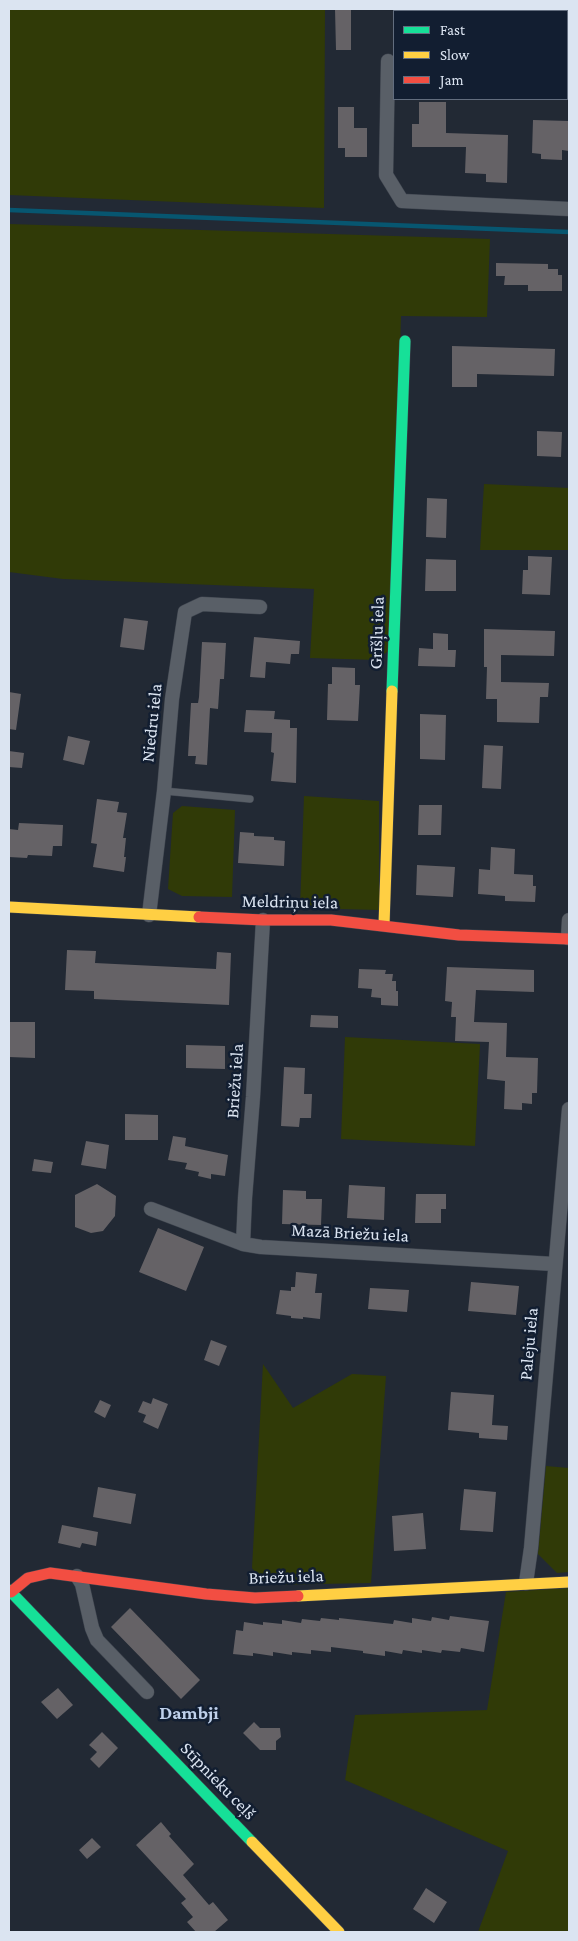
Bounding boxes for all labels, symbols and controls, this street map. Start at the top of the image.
legend [393,10,568,100]
text: Fast [440,22,465,38]
text: Slow [440,47,469,63]
text: Jam [440,72,463,88]
street label: Grīšļu iela [365,596,389,670]
street label: Niedru iela [137,683,167,763]
street label: Meldriņu iela [242,890,338,914]
street label: Briežu iela [222,1043,248,1119]
street label: Mazā Briežu iela [291,1219,409,1247]
street label: Paleju iela [515,1307,543,1381]
street label: Briežu iela [248,1565,324,1589]
district label: Dambji [159,1702,219,1724]
street label: Stīpnieku ceļš [176,1738,260,1824]

